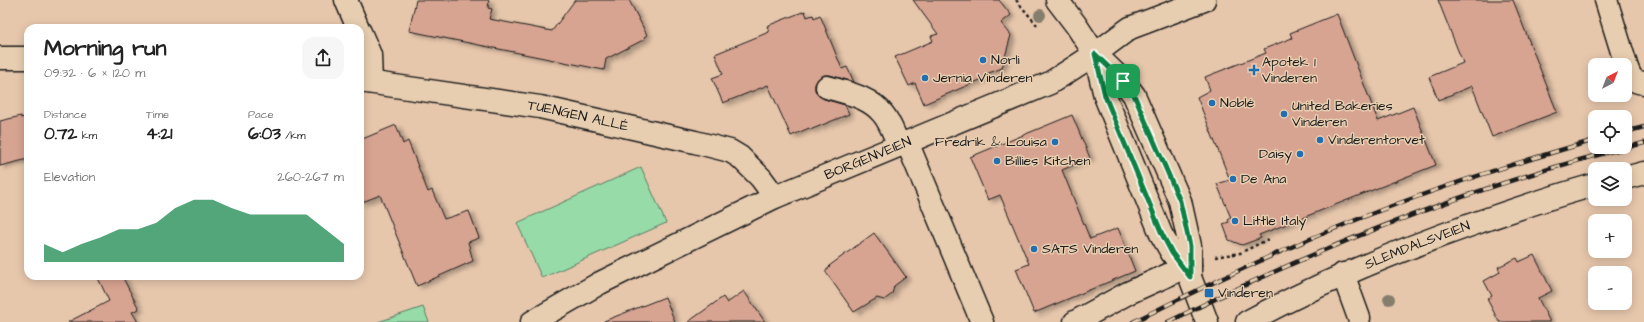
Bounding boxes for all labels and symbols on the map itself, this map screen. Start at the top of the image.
place label: Norli [991,50,1020,70]
place label: Apotek 1 Vinderen [1262,52,1317,88]
marker: Norli [978,55,988,65]
north arrow [1588,58,1632,102]
pin [1106,64,1140,98]
marker: Apotek 1 Vinderen [1249,65,1259,75]
place label: Jernia Vinderen [933,68,1033,88]
marker: Jernia Vinderen [920,73,930,83]
place label: Noblé [1220,93,1255,113]
street label: TUENGEN ALLÉ [526,95,631,137]
place label: United Bakeries Vinderen [1292,96,1393,132]
marker: Noblé [1207,98,1217,108]
marker: United Bakeries Vinderen [1279,109,1289,119]
place label: Vinderentorvet [1328,130,1425,150]
street label: BORGENVEIEN [821,131,915,185]
place label: Fredrik & Louisa [935,132,1047,152]
marker: Vinderentorvet [1315,135,1325,145]
marker: Fredrik & Louisa [1050,137,1060,147]
place label: Daisy [1259,144,1292,164]
marker: Daisy [1295,149,1305,159]
place label: Billies Kitchen [1005,151,1090,171]
marker: Billies Kitchen [992,156,1002,166]
place label: De Ana [1241,169,1286,189]
marker: De Ana [1228,174,1238,184]
place label: Little Italy [1243,211,1307,231]
marker: Little Italy [1230,216,1240,226]
street label: SLEMDALSVEIEN [1361,216,1473,275]
place label: SATS Vinderen [1042,239,1138,259]
marker: SATS Vinderen [1029,244,1039,254]
place label: Vinderen [1218,283,1273,303]
marker: Vinderen [1203,287,1215,299]

